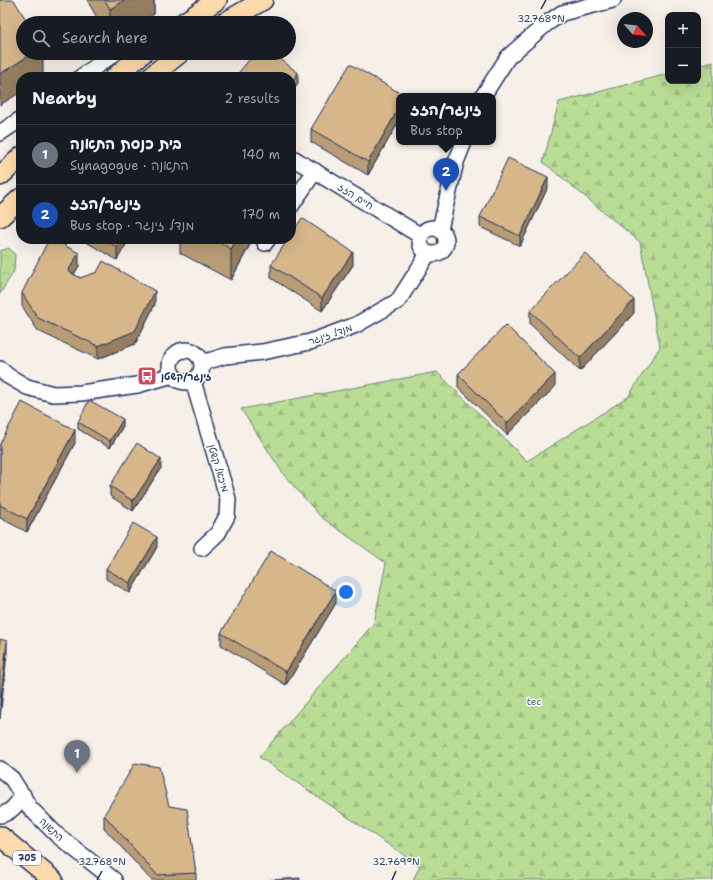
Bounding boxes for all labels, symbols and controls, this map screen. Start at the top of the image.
text: 32.768°N [517,12,565,25]
north arrow [617,12,653,48]
map controls [665,12,701,84]
button: + [665,12,701,48]
search box [16,16,296,60]
icon: search [30,27,52,49]
text: Search here [62,28,148,48]
button: − [665,48,701,84]
text: Nearby [32,87,97,109]
text: 2 results [224,90,280,107]
popup [396,93,496,145]
text: זינגר/הזז [410,100,482,120]
text: Bus stop [410,122,463,139]
text: בית כנסת התאנה [70,134,182,154]
text: 1 [42,146,48,163]
text: 140 m [241,146,280,163]
text: Synagogue · התאנה [70,157,189,174]
pin: 2 [433,158,459,191]
street label: חיים הזז [335,180,376,213]
text: זינגר/הזז [70,194,141,214]
text: 2 [40,206,50,223]
text: 170 m [242,206,280,223]
text: Bus stop · מנדל זינגר [70,217,194,234]
street label: מנדל זינגר [306,321,354,348]
bus stop icon: זינגר/קשטן [136,365,158,387]
place label: זינגר/קשטן [161,370,212,383]
street label: מיכאל קשטן [205,443,232,494]
your location [336,582,356,602]
park label: tec [527,695,541,708]
pin: 1 [64,740,90,773]
street label: התאנה [37,815,67,844]
road number: 705 [13,851,41,865]
text: 32.768°N [78,855,126,868]
text: 32.769°N [372,855,420,868]

